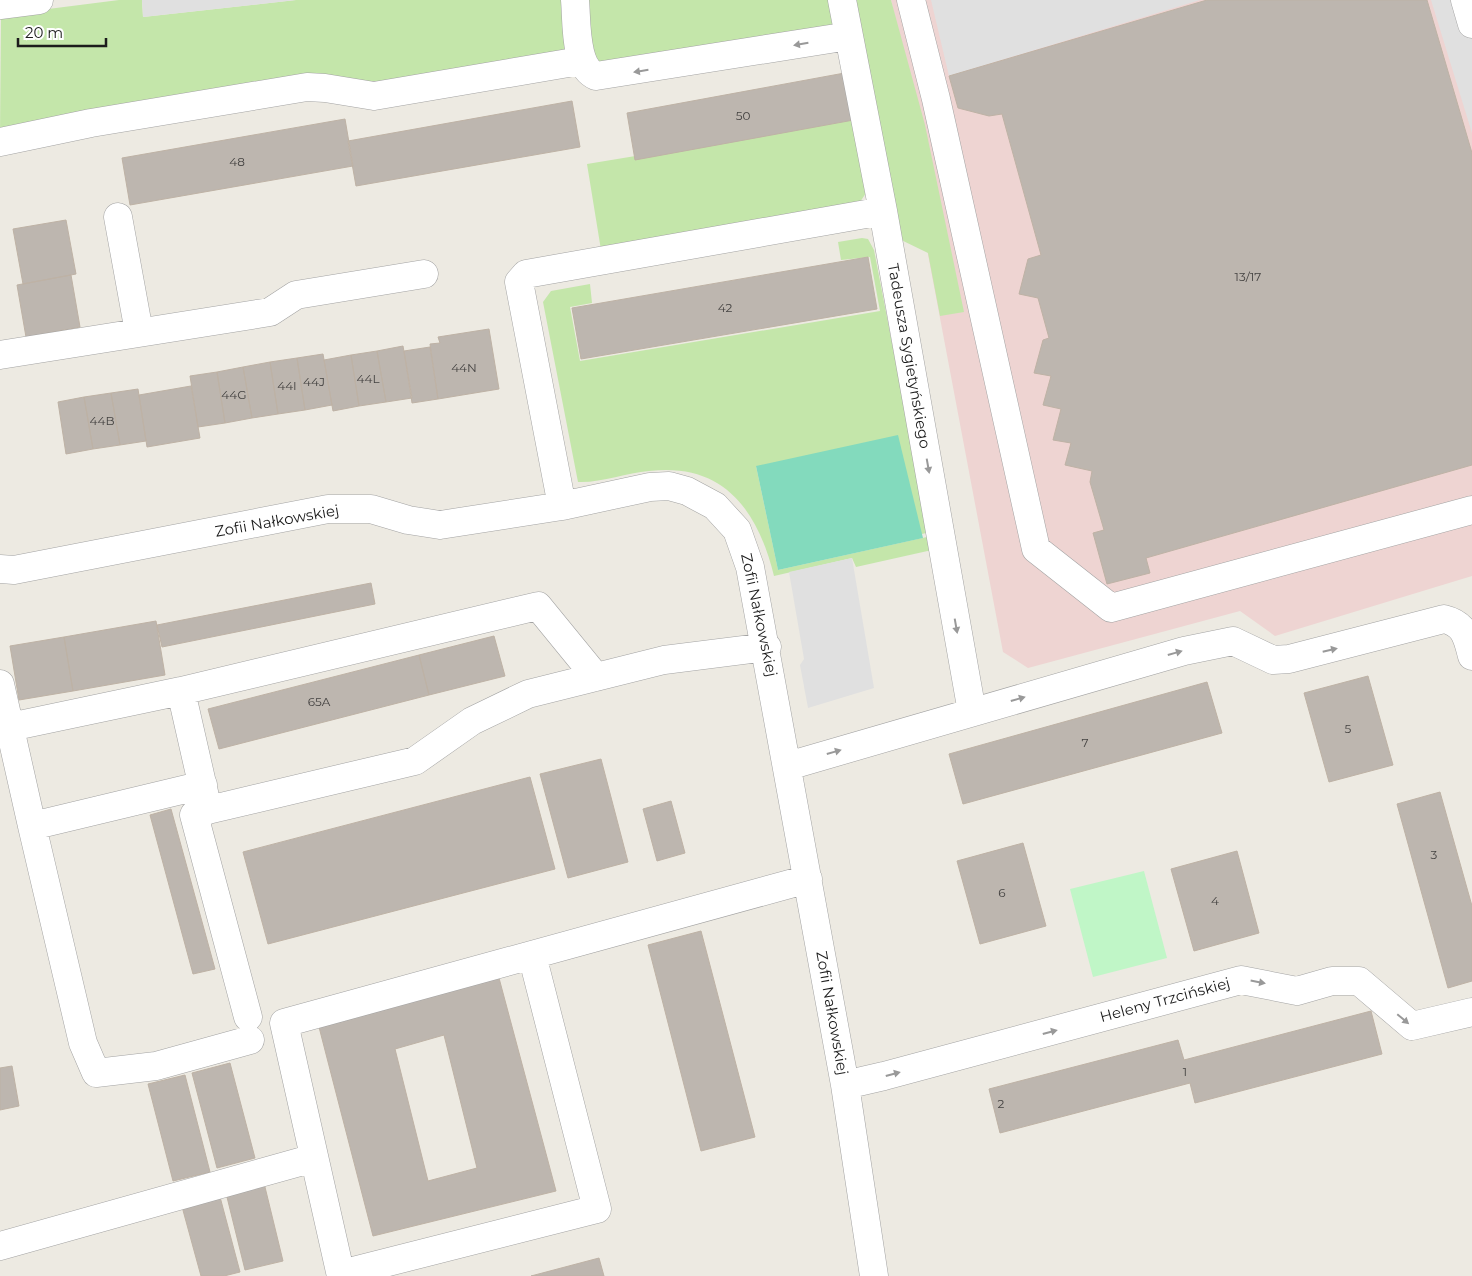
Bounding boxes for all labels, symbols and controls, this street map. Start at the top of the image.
scale bar [18,15,105,47]
text: 20 m [25,23,63,42]
one-way arrow [793,41,809,49]
one-way arrow [632,67,648,75]
house number: 50 [736,108,750,123]
house number: 48 [229,154,245,169]
street label: Tadeusza Sygietyńskiego [884,262,935,450]
house number: 13/17 [1235,269,1261,284]
house number: 42 [718,300,733,315]
house number: 44N [451,360,477,375]
house number: 44L [357,371,379,386]
house number: 44J [303,374,325,389]
house number: 44I [277,378,297,393]
house number: 44G [221,387,247,402]
house number: 44B [90,413,114,428]
one-way arrow [925,458,933,474]
street label: Zofii Nałkowskiej [213,500,340,541]
street label: Zofii Nałkowskiej [737,551,782,678]
one-way arrow [953,618,961,634]
one-way arrow [1322,646,1337,654]
one-way arrow [1167,649,1182,657]
house number: 65A [308,694,331,709]
one-way arrow [1011,694,1026,702]
house number: 5 [1345,721,1352,736]
house number: 7 [1081,735,1089,750]
one-way arrow [827,748,842,756]
house number: 3 [1431,847,1438,862]
house number: 6 [998,885,1006,900]
house number: 4 [1211,893,1219,908]
street label: Zofii Nałkowskiej [812,949,853,1076]
street label: Heleny Trzcińskiej [1098,973,1232,1026]
one-way arrow [1250,978,1266,986]
one-way arrow [1397,1013,1409,1025]
one-way arrow [1042,1027,1057,1035]
house number: 1 [1183,1064,1187,1079]
one-way arrow [885,1070,900,1078]
house number: 2 [998,1096,1005,1111]

